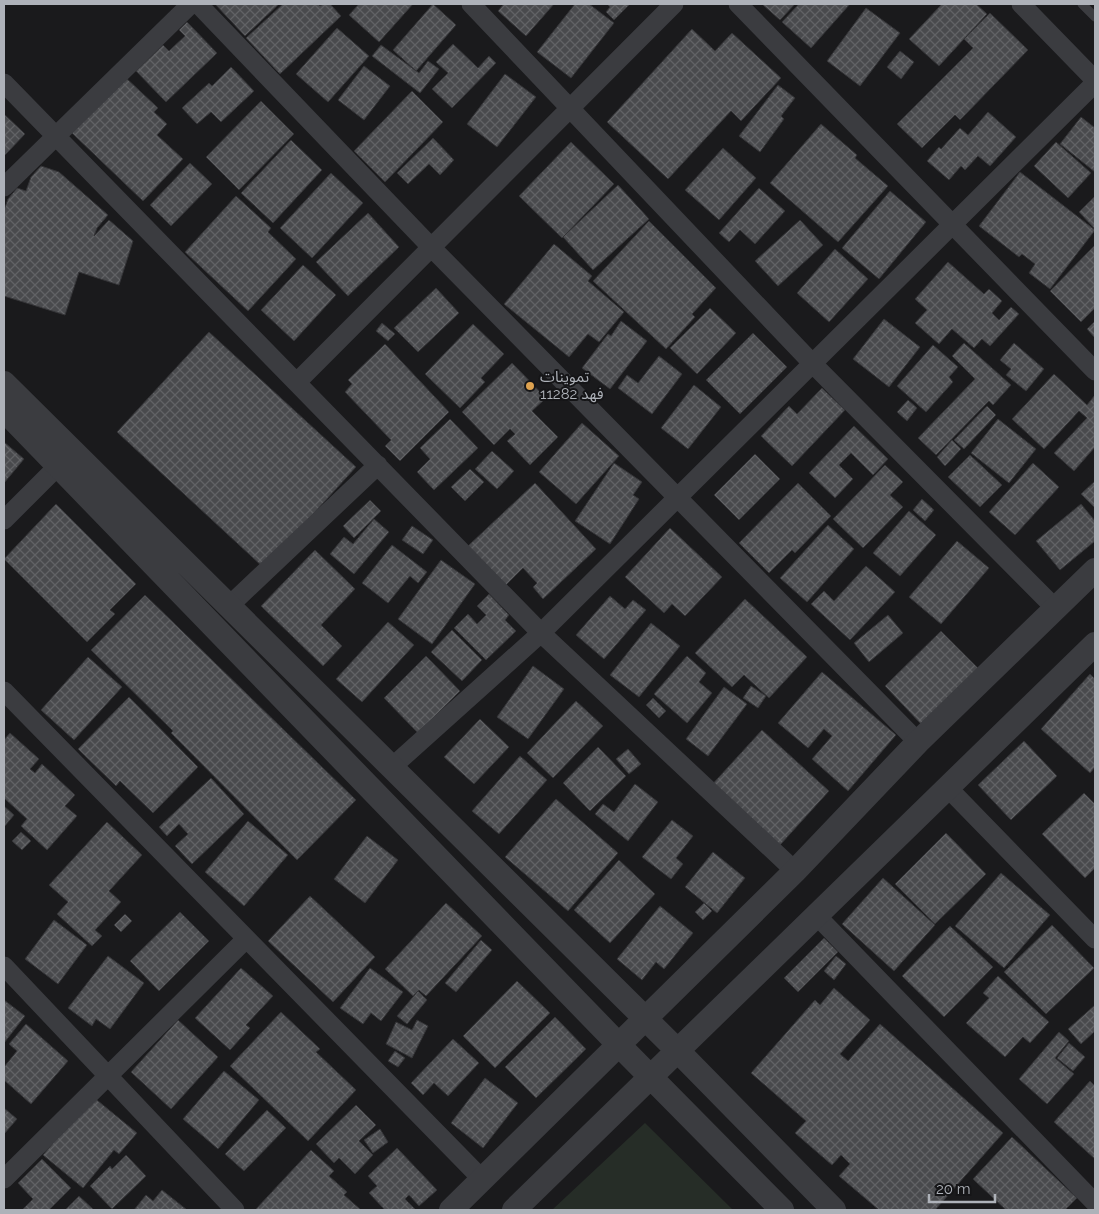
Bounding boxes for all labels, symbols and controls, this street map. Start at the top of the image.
place label: تموينات فهد 11282 [540,368,604,403]
marker: تموينات فهد 11282 [524,380,536,392]
scale bar [929,1172,995,1204]
text: 20 m [936,1180,971,1198]

